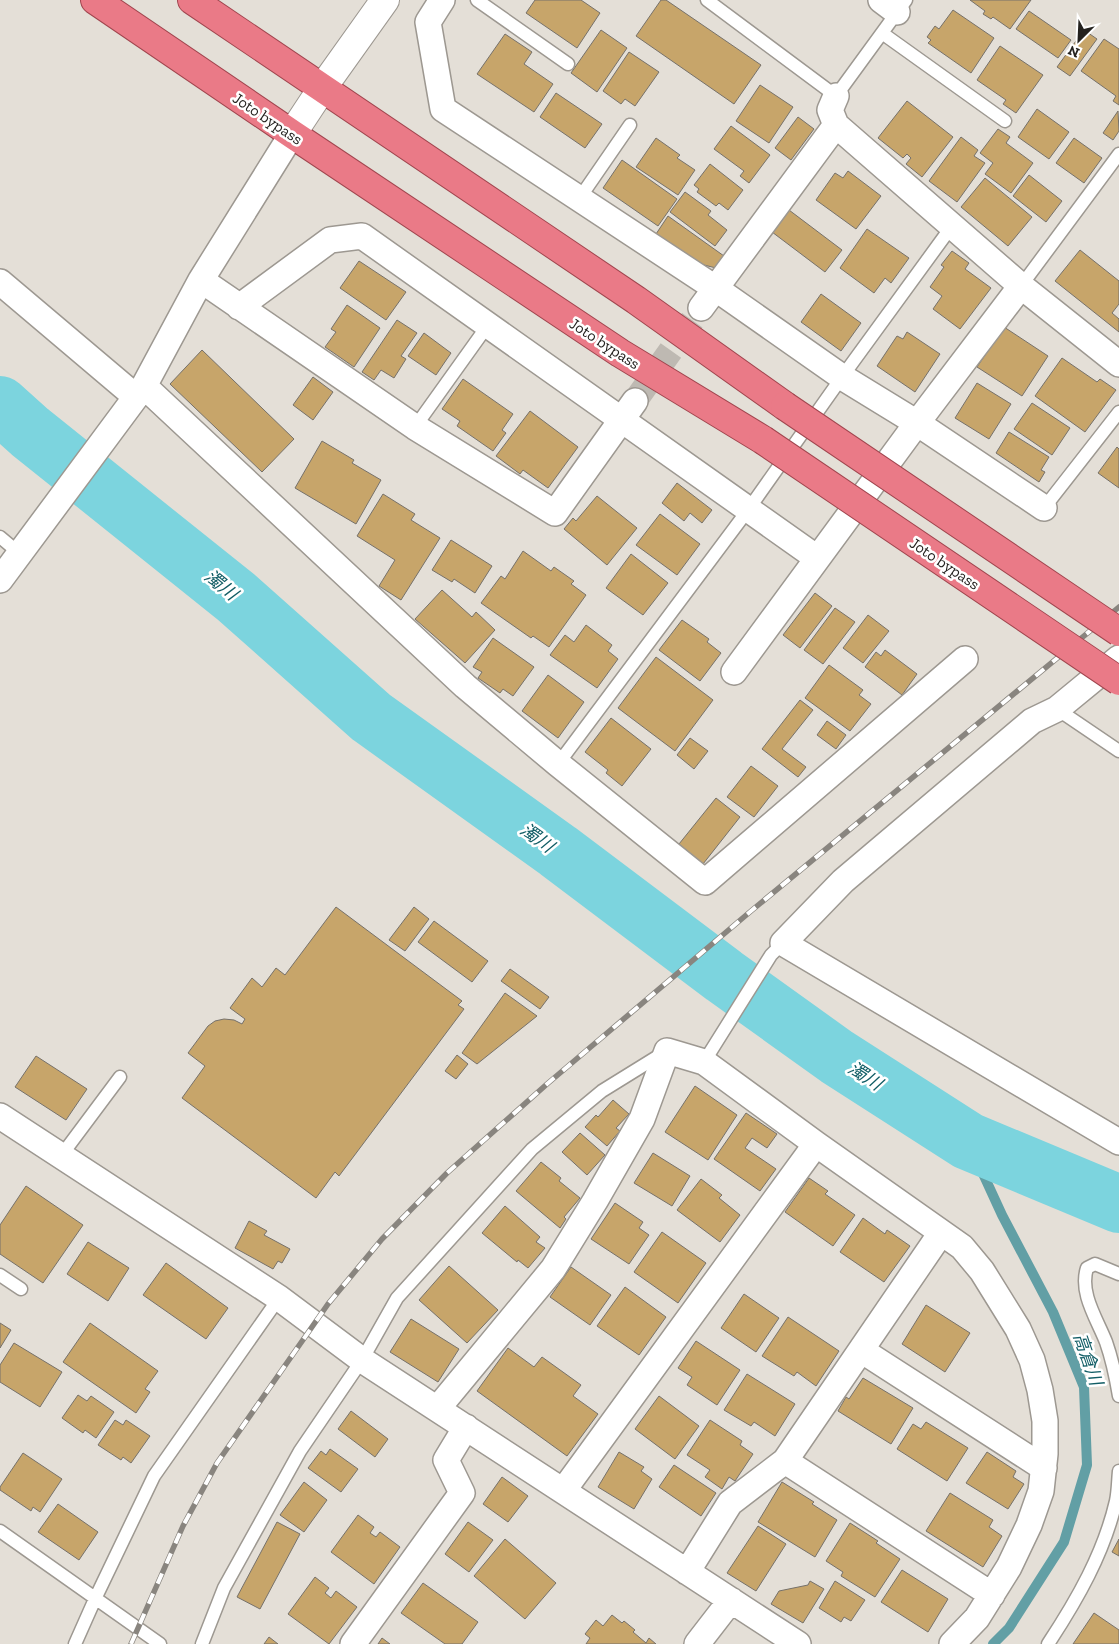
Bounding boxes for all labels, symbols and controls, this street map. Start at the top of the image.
north arrow [1054,15,1104,65]
text: N [1065,41,1082,61]
street label: Joto bypass [229,88,306,149]
street label: Joto bypass [566,314,643,373]
street label: Joto bypass [906,533,983,594]
water label: 濁川 [200,565,243,606]
water label: 濁川 [516,819,560,859]
water label: 濁川 [844,1057,888,1096]
water label: 高倉川 [1069,1330,1108,1390]

